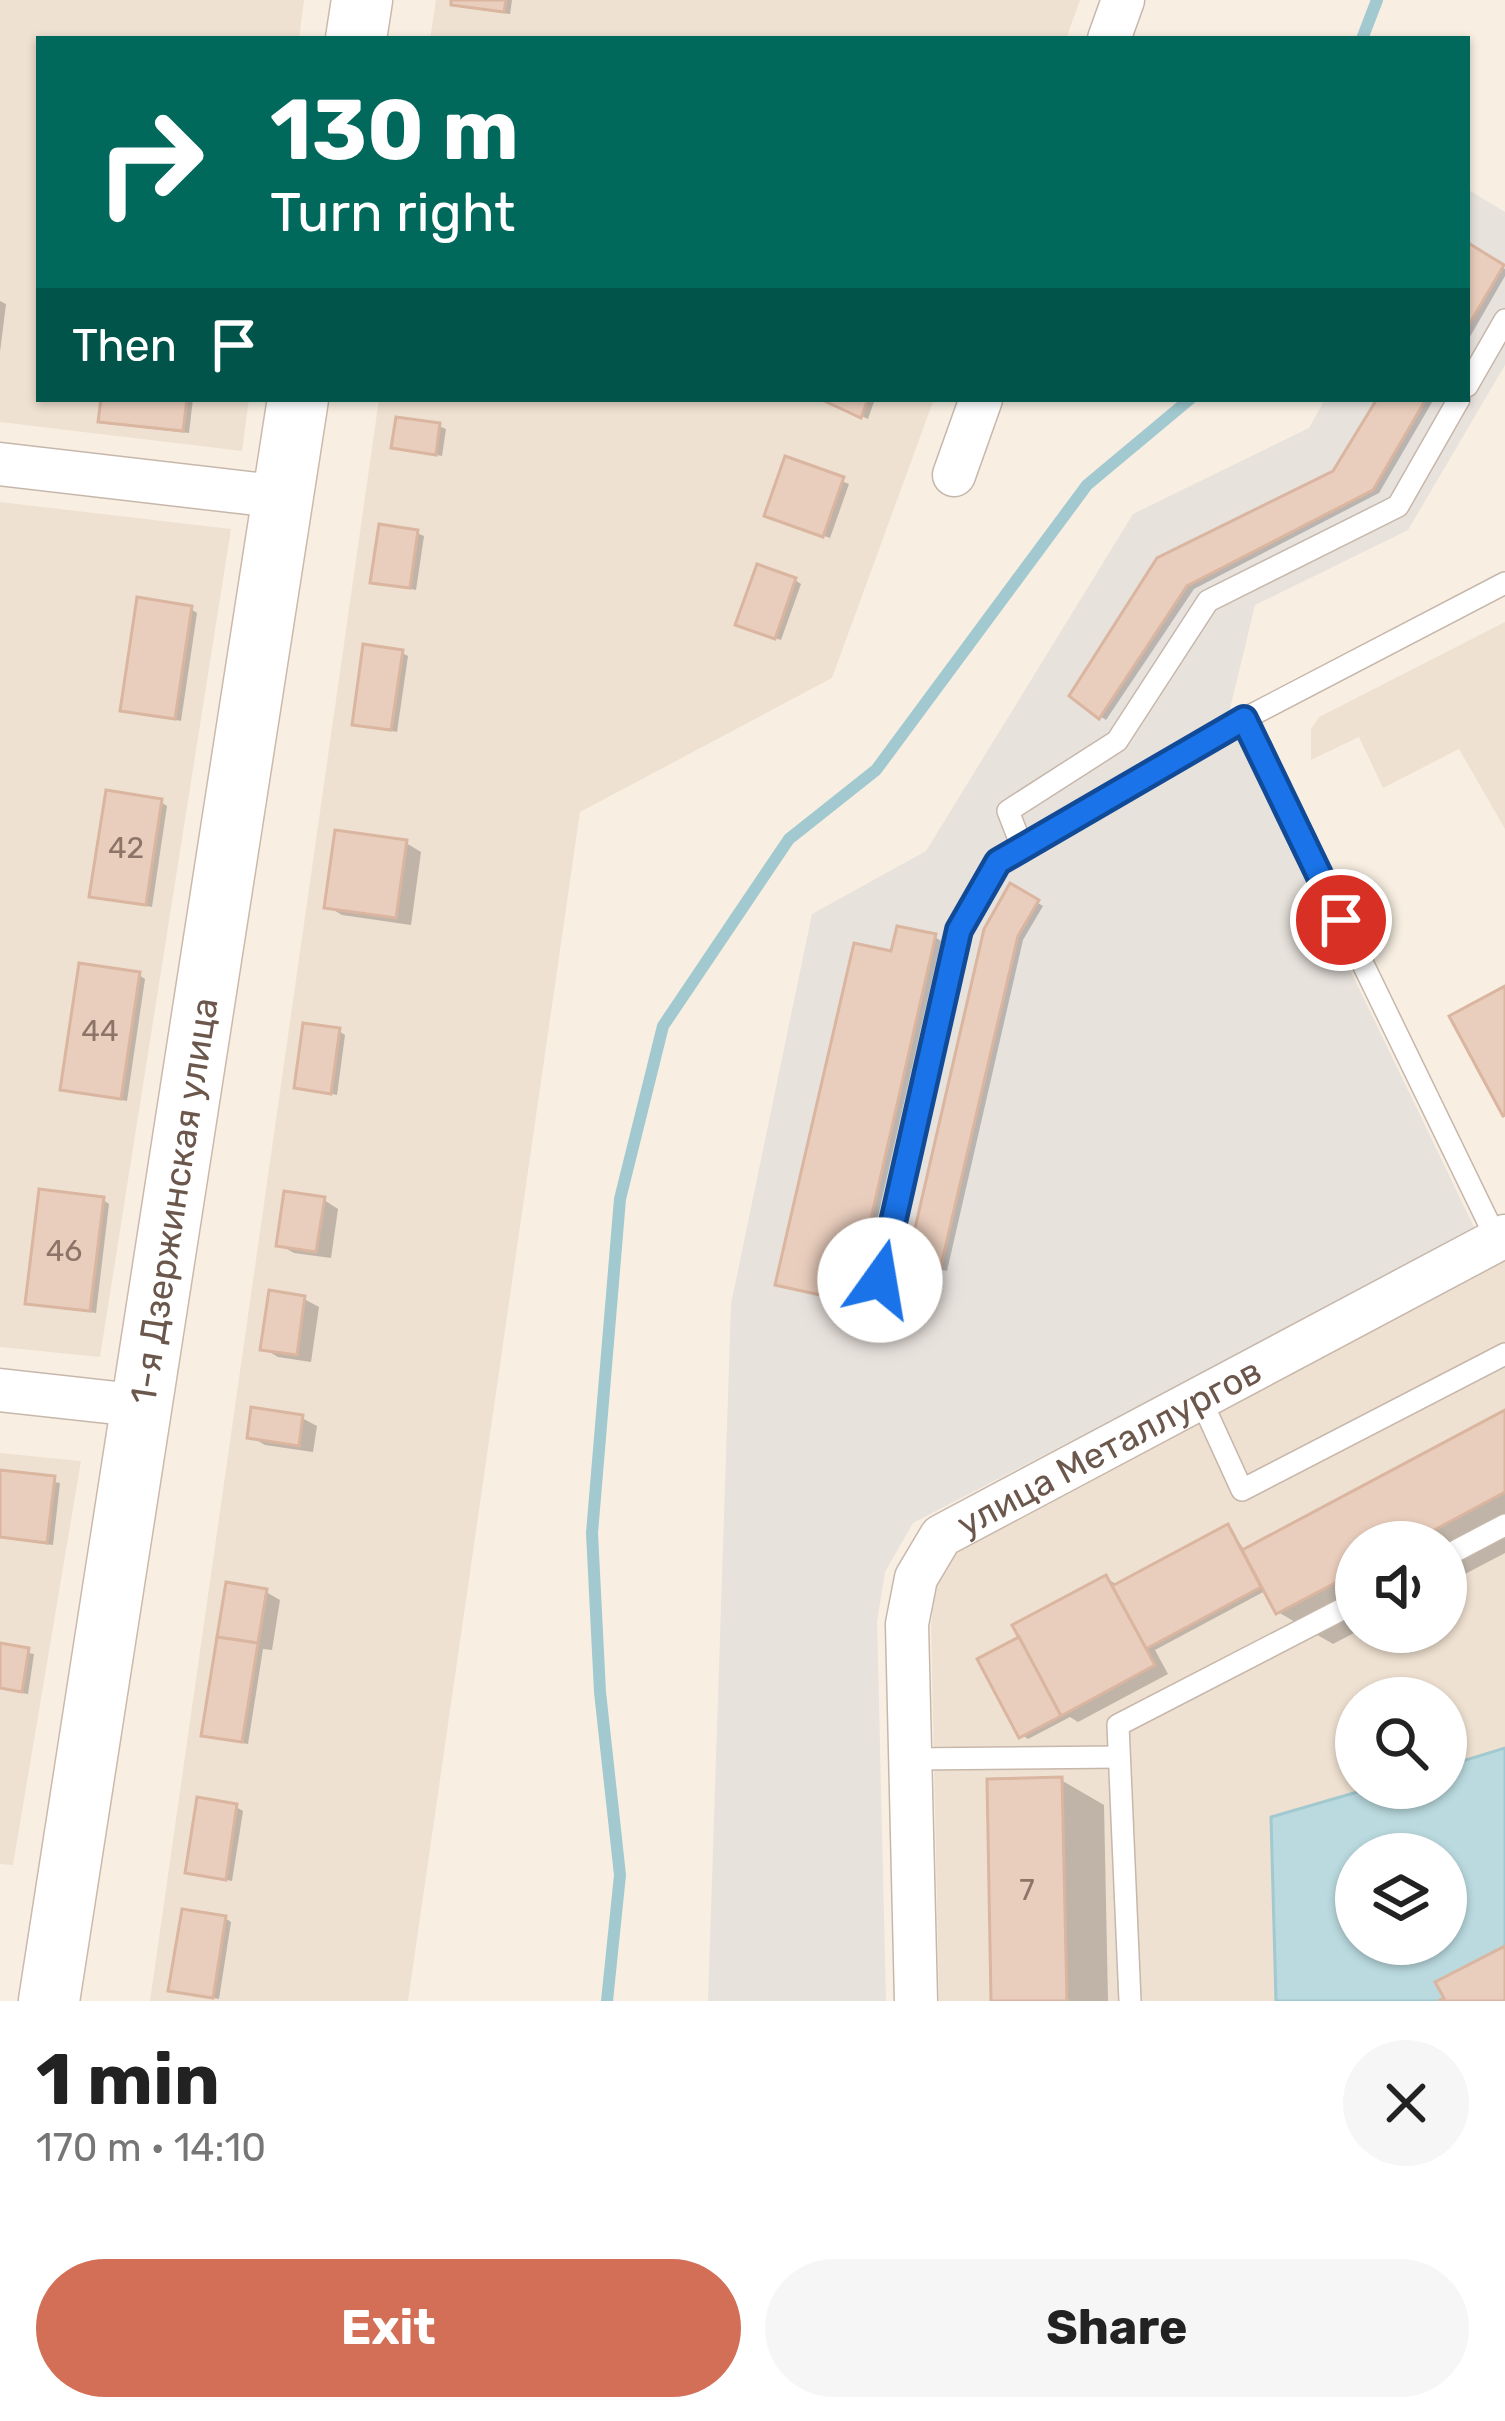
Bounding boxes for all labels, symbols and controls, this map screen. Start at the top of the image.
text: 130 m [270,80,519,180]
icon: right [72,84,228,240]
text: Turn right [270,181,515,245]
icon: arrive [201,312,267,378]
text: Then [72,319,177,372]
house number: 42 [108,830,144,866]
pin [1290,869,1392,971]
icon: arrive [1308,887,1374,953]
street label: 1-я Дзержинская улица [121,994,226,1407]
house number: 44 [81,1013,119,1049]
position arrow [817,1217,943,1343]
house number: 46 [46,1233,82,1269]
street label: улица Металлургов [949,1348,1268,1545]
map controls [1335,1521,1467,1965]
button: sound [1335,1521,1467,1653]
button: search [1335,1677,1467,1809]
button: layers [1335,1833,1467,1965]
house number: 7 [1019,1872,1035,1908]
text: 1 min [36,2037,220,2122]
button: close [1343,2040,1469,2166]
text: 170 m · 14:10 [36,2125,266,2171]
button: Exit [36,2259,741,2397]
button: Share [765,2259,1469,2397]

